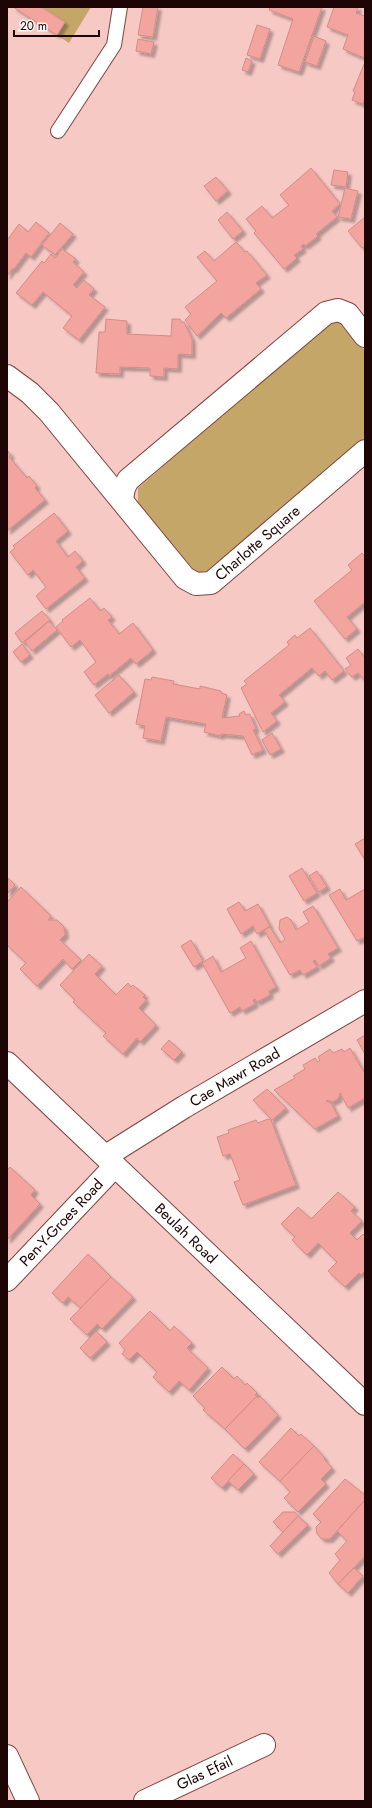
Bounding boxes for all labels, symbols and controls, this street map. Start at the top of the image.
scale bar [14,12,99,38]
text: 20 m [20,17,47,35]
street label: Charlotte Square [210,500,305,586]
street label: Cae Mawr Road [186,1042,284,1112]
street label: Pen-Y-Groes Road [14,1174,108,1271]
street label: Beulah Road [149,1198,222,1269]
street label: Glas Efail [173,1750,237,1796]

